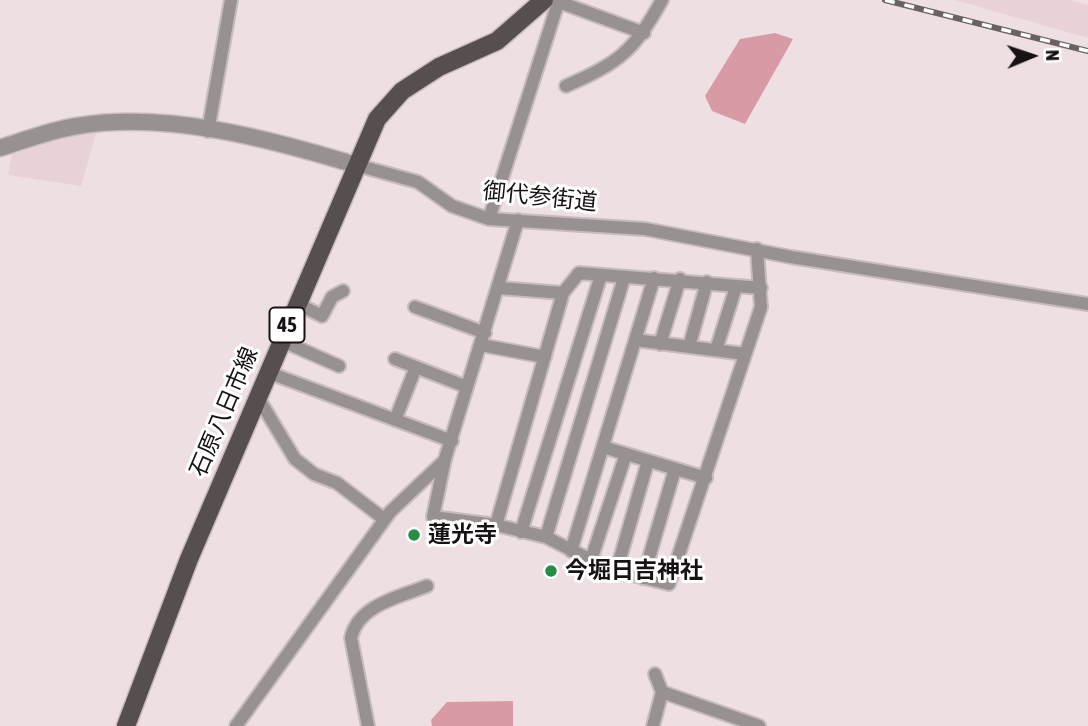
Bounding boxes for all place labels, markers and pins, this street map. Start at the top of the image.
place label: 蓮光寺 [428,521,497,549]
marker: 蓮光寺 [406,527,422,543]
place label: 今堀日吉神社 [565,557,703,585]
marker: 今堀日吉神社 [543,563,559,579]

